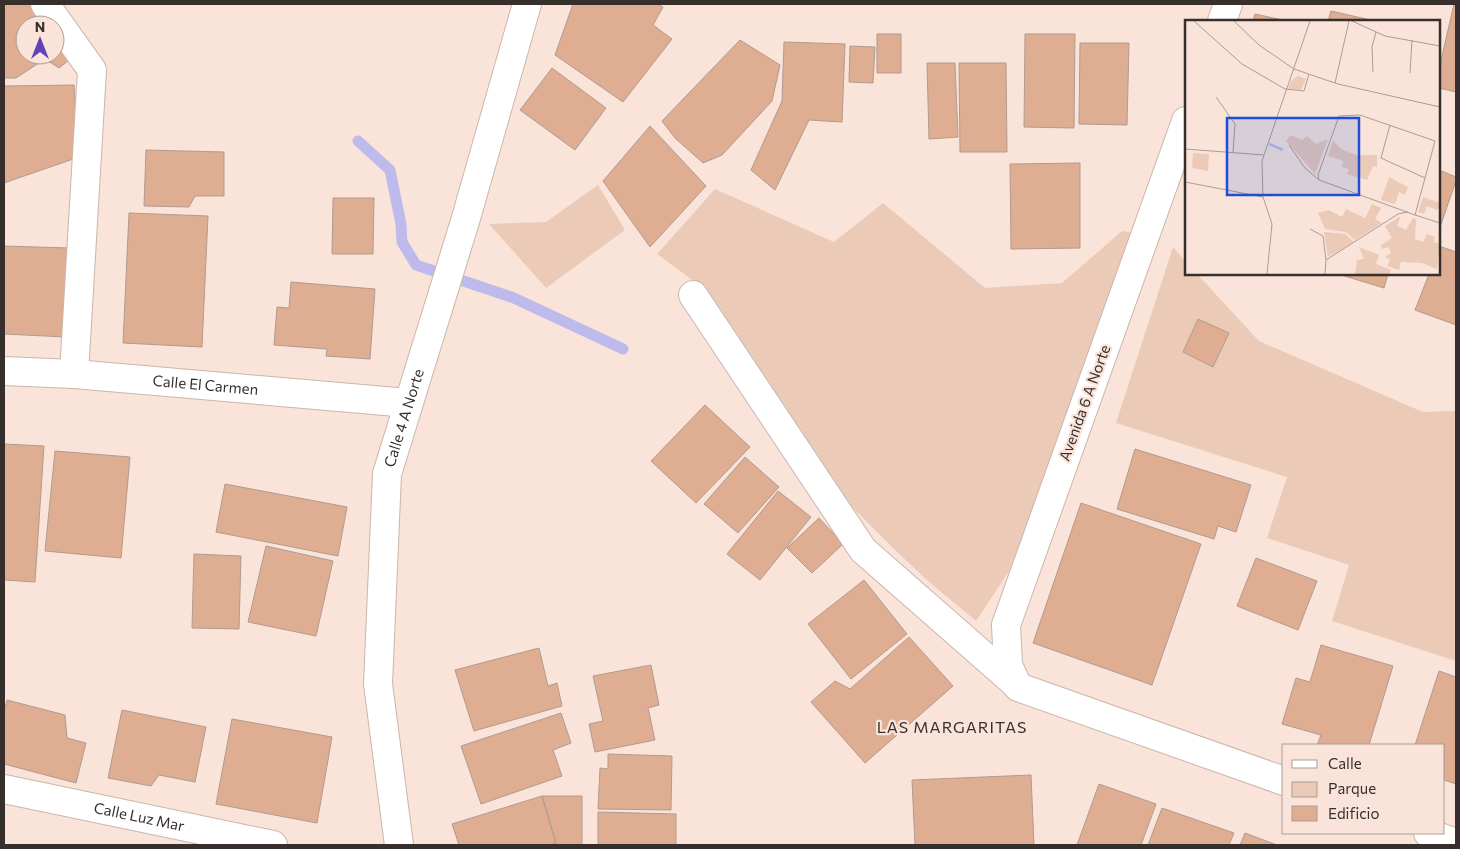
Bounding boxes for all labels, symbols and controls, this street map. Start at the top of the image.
north arrow [15,15,65,65]
text: N [35,18,45,35]
inset map [1185,20,1440,275]
street label: Avenida 6 A Norte [1055,342,1113,463]
street label: Calle 4 A Norte [380,366,427,469]
street label: Calle El Carmen [152,371,259,398]
district label: LAS MARGARITAS [877,717,1027,736]
legend [1282,744,1445,834]
text: Calle [1328,754,1362,772]
text: Parque [1328,779,1376,797]
street label: Calle Luz Mar [92,798,186,834]
text: Edificio [1328,804,1379,822]

